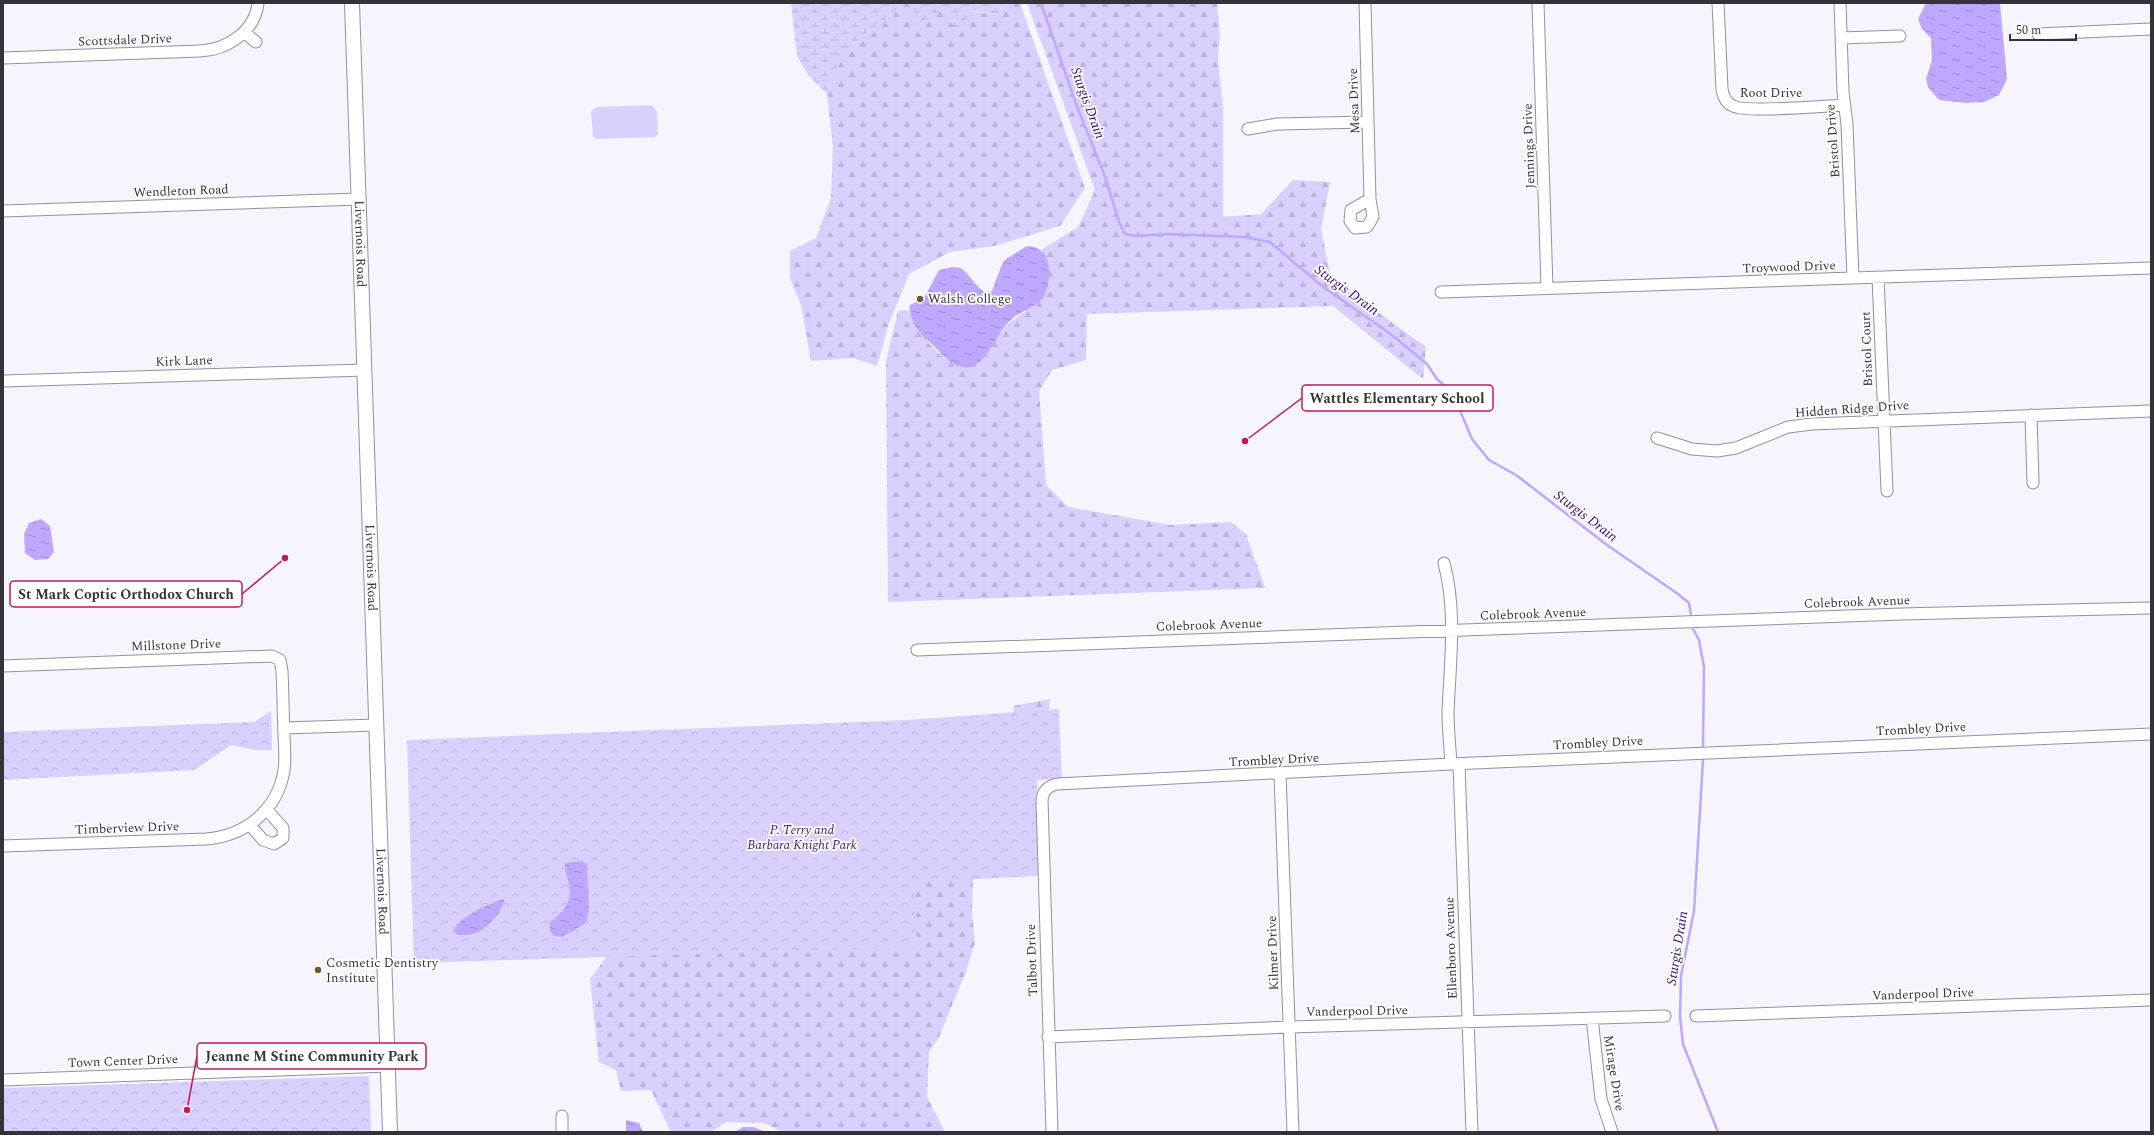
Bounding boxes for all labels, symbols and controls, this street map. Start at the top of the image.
scale bar [2010,16,2076,42]
text: 50 m [2016,21,2041,40]
street label: Scottsdale Drive [78,28,172,52]
water label: Sturgis Drain [1065,64,1111,142]
street label: Mesa Drive [1343,68,1365,134]
street label: Root Drive [1740,83,1802,103]
street label: Jennings Drive [1518,103,1540,189]
street label: Bristol Drive [1820,103,1846,179]
street label: Wendleton Road [133,179,229,203]
street label: Livernois Road [349,200,372,288]
street label: Troywood Drive [1742,255,1836,279]
water label: Sturgis Drain [1310,259,1384,321]
place label: Walsh College [928,289,1011,309]
marker: Walsh College [915,294,925,304]
street label: Bristol Court [1856,311,1878,387]
street label: Kirk Lane [155,350,213,372]
callout: Wattles Elementary School [1302,385,1493,411]
text: Wattles Elementary School [1309,388,1485,409]
street label: Hidden Ridge Drive [1794,395,1910,423]
water label: Sturgis Drain [1550,485,1623,547]
street label: Livernois Road [360,524,382,611]
callout: St Mark Coptic Orthodox Church [10,581,242,607]
text: St Mark Coptic Orthodox Church [18,584,234,605]
street label: Colebrook Avenue [1803,590,1911,614]
street label: Colebrook Avenue [1479,602,1587,626]
street label: Colebrook Avenue [1155,613,1263,637]
street label: Millstone Drive [131,633,221,657]
street label: Trombley Drive [1875,717,1967,741]
street label: Trombley Drive [1552,731,1644,755]
street label: Trombley Drive [1228,748,1320,772]
street label: Timberview Drive [75,816,179,840]
park label: P. Terry and Barbara Knight Park [747,820,857,855]
street label: Livernois Road [370,848,393,935]
street label: Ellenboro Avenue [1439,896,1463,1000]
water label: Sturgis Drain [1661,909,1693,987]
street label: Kilmer Drive [1262,915,1284,991]
street label: Talbot Drive [1021,923,1043,997]
place label: Cosmetic Dentistry Institute [326,953,439,988]
marker: Cosmetic Dentistry Institute [313,965,323,975]
street label: Vanderpool Drive [1872,982,1974,1006]
street label: Vanderpool Drive [1306,1000,1408,1022]
street label: Mirage Drive [1598,1034,1630,1112]
callout: Jeanne M Stine Community Park [197,1043,426,1069]
text: Jeanne M Stine Community Park [205,1046,419,1067]
street label: Town Center Drive [68,1049,178,1073]

